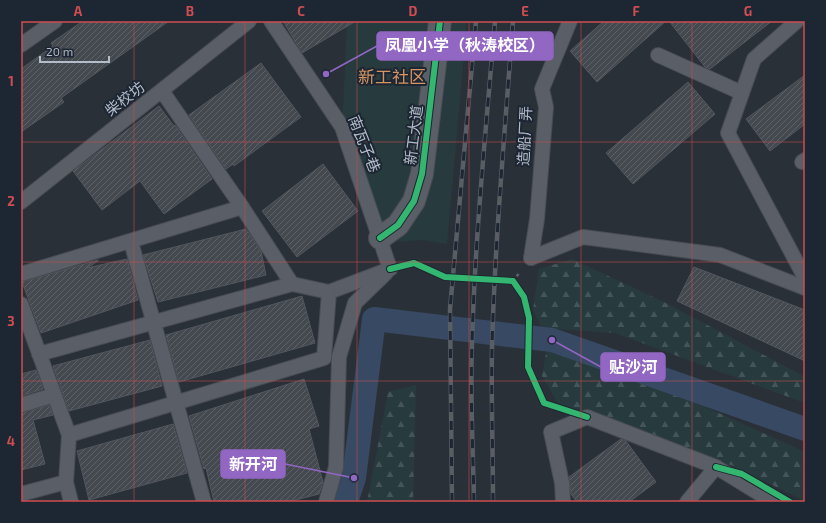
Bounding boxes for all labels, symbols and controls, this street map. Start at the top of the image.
text: A [74,3,83,19]
text: B [186,3,194,19]
text: C [297,3,305,19]
text: D [409,3,418,19]
text: E [521,3,529,19]
text: F [632,3,640,19]
text: G [744,3,752,19]
callout: 凤凰小学（秋涛校区） [377,32,553,60]
text: 凤凰小学（秋涛校区） [385,35,545,54]
scale bar [40,38,109,64]
text: 20 m [46,44,73,58]
district label: 新工社区 [358,66,426,86]
text: 1 [8,73,14,89]
street label: 柴校坊 [101,77,148,119]
street label: 新工大道 [400,104,426,166]
street label: 造船厂弄 [513,106,535,166]
street label: 南瓦子巷 [345,112,385,175]
text: 2 [7,193,15,209]
text: 3 [7,313,15,329]
callout: 贴沙河 [601,353,665,381]
text: 贴沙河 [609,357,657,376]
text: 4 [7,433,15,449]
callout: 新开河 [221,450,285,478]
text: 新开河 [229,454,277,473]

